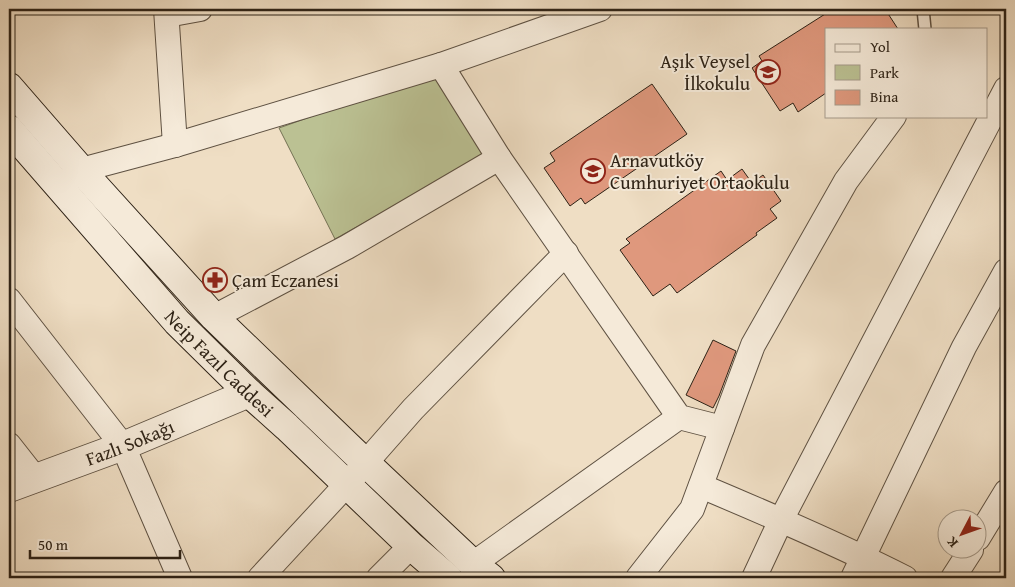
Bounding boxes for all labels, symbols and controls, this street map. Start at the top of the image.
legend [825,28,988,118]
text: Yol [870,36,890,57]
place label: Aşık Veysel İlkokulu [660,47,751,97]
school or university icon: Aşık Veysel İlkokulu [755,59,781,85]
text: Park [870,62,899,83]
text: Bina [870,86,898,107]
place label: Arnavutköy Cumhuriyet Ortaokulu [610,146,790,196]
school or university icon: Arnavutköy Cumhuriyet Ortaokulu [580,158,606,184]
place label: Çam Eczanesi [232,266,339,294]
pharmacy icon: Çam Eczanesi [202,267,228,293]
street label: Neip Fazıl Caddesi [158,303,280,423]
street label: Fazlı Sokağı [82,412,178,473]
north arrow [938,510,988,560]
scale bar [30,527,180,559]
text: K [942,533,963,552]
text: 50 m [38,534,69,555]

